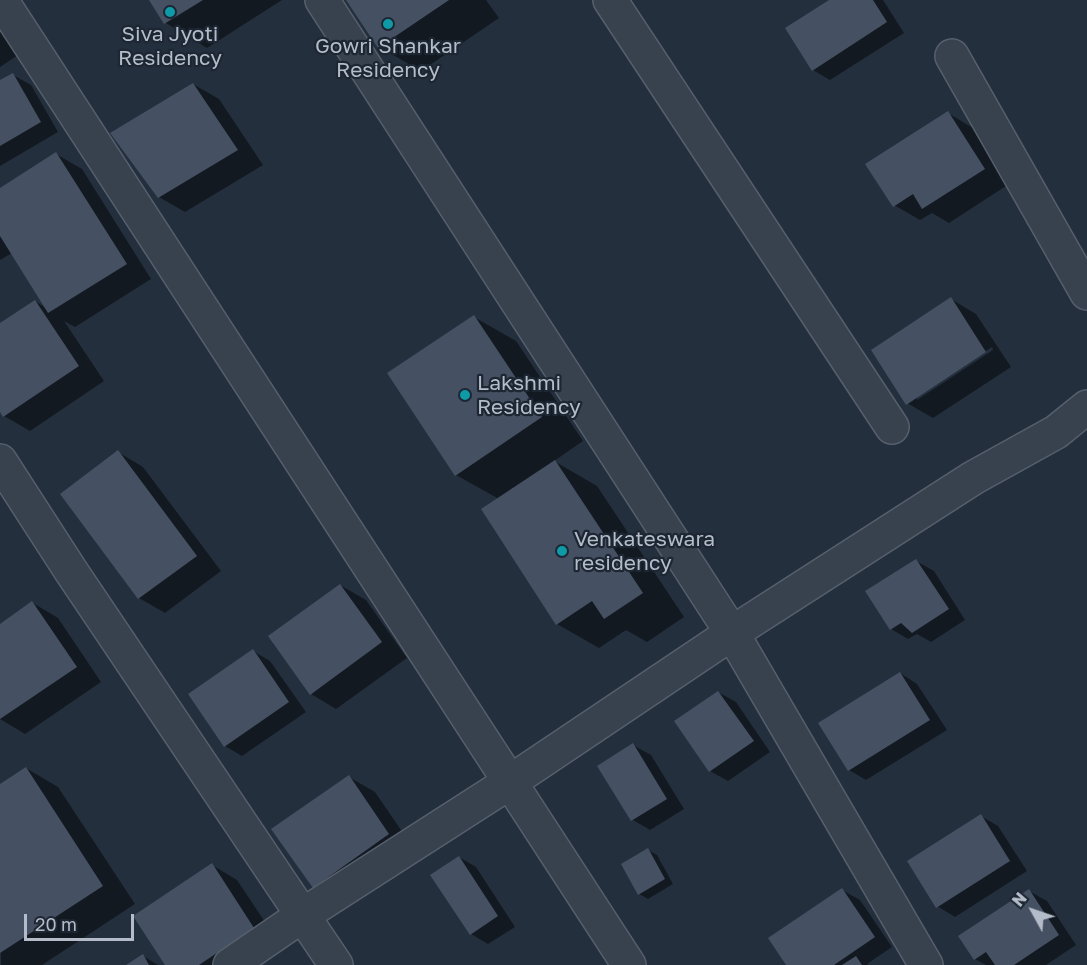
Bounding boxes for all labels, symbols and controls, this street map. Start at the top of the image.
marker: Siva Jyoti Residency [163,5,177,19]
marker: Gowri Shankar Residency [381,17,395,31]
place label: Siva Jyoti Residency [118,21,222,71]
place label: Gowri Shankar Residency [315,33,461,83]
place label: Lakshmi Residency [477,370,581,420]
marker: Lakshmi Residency [458,388,472,402]
place label: Venkateswara residency [574,526,715,576]
marker: Venkateswara residency [555,544,569,558]
north arrow [1003,881,1063,941]
text: N [1008,888,1031,911]
scale bar [27,902,136,940]
text: 20 m [35,913,77,935]

